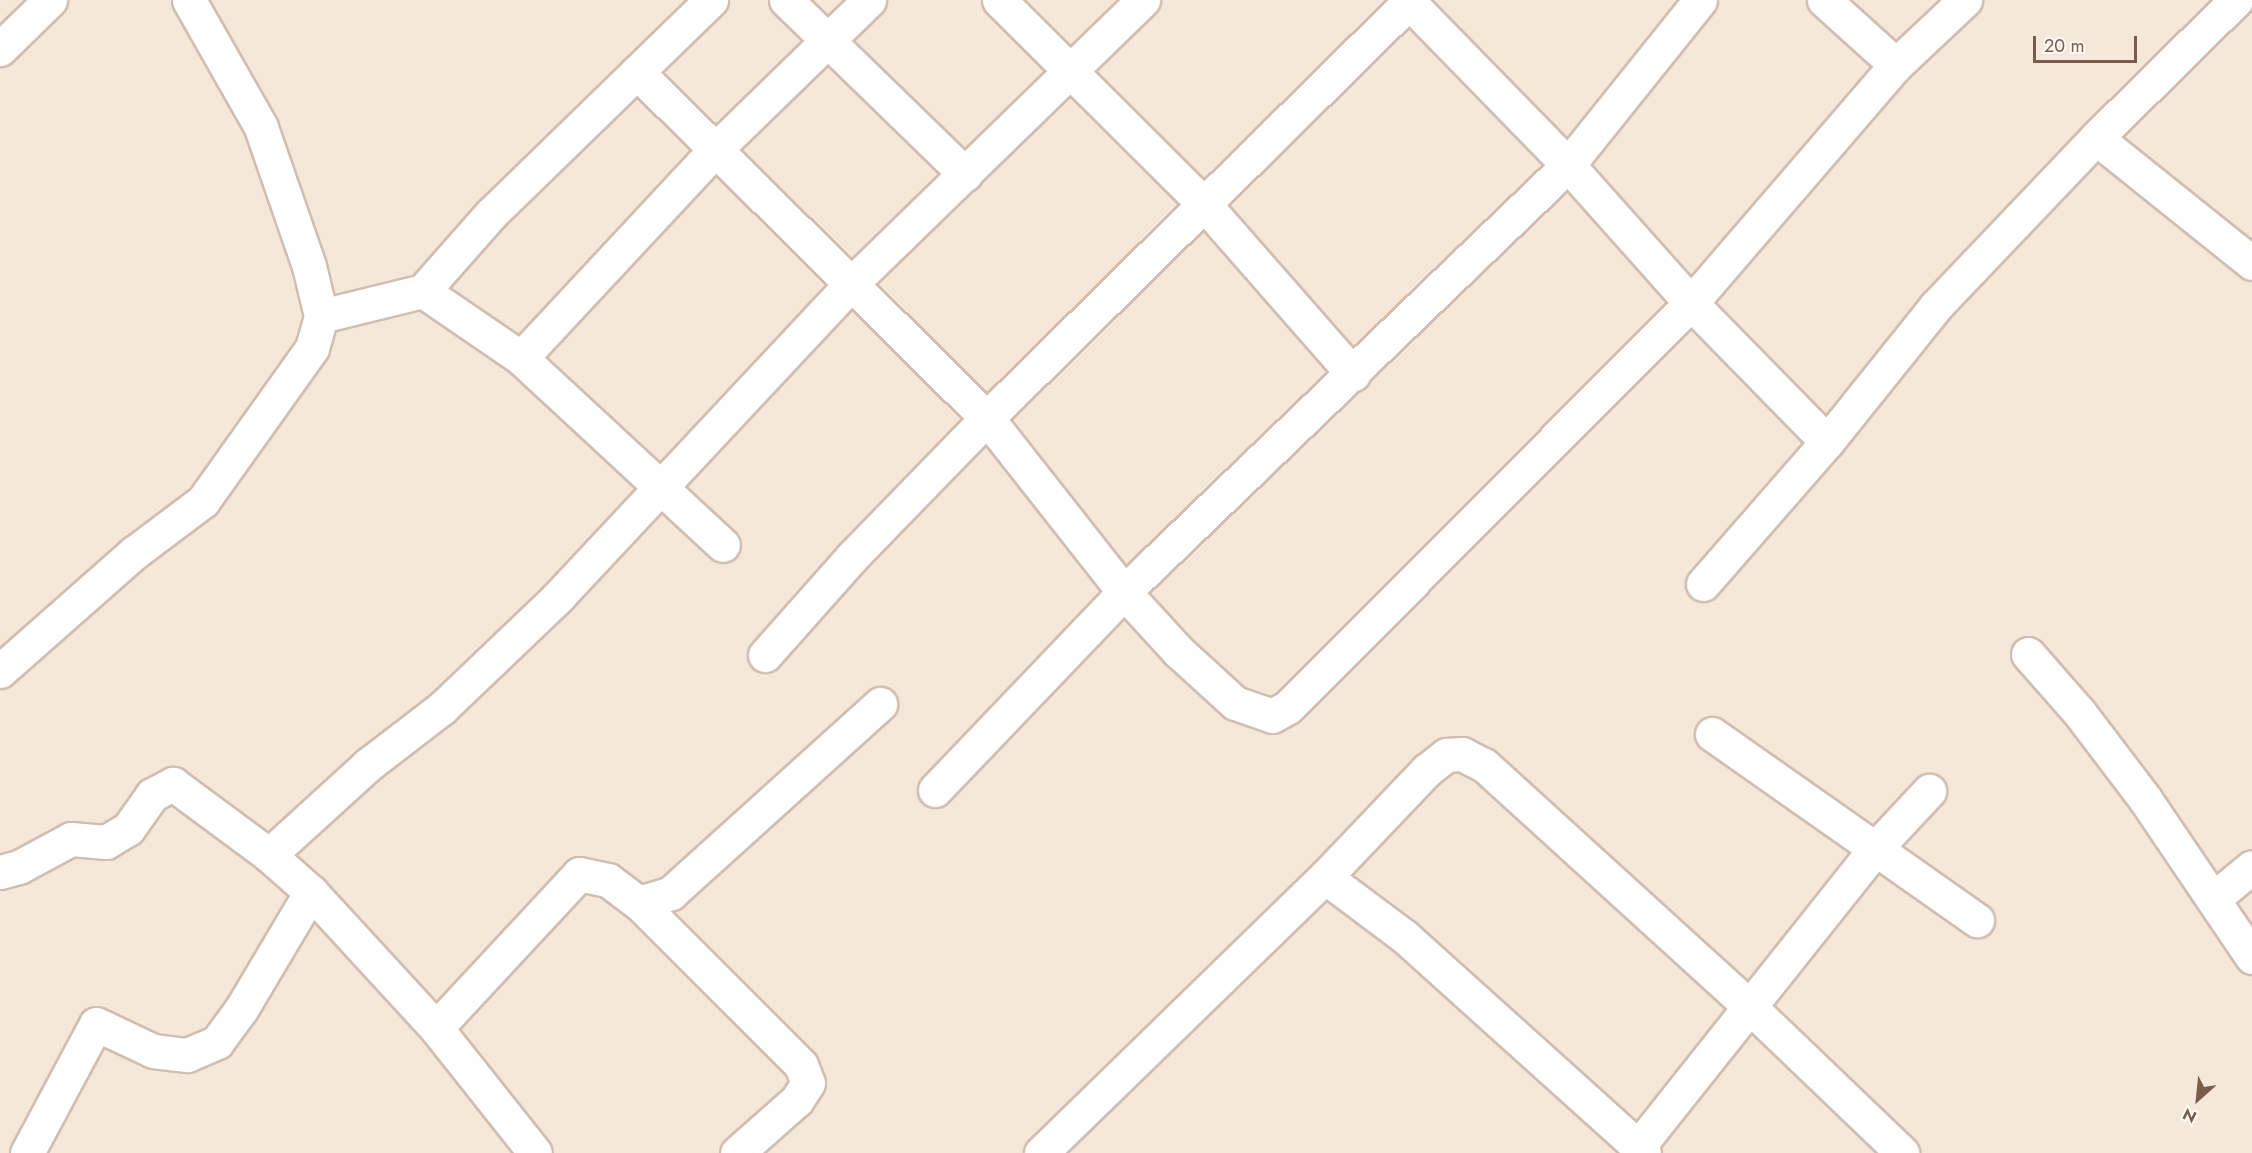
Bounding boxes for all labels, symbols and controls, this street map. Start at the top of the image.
scale bar [2036,24,2140,62]
text: 20 m [2044,33,2084,59]
north arrow [2168,1069,2228,1129]
text: N [2179,1102,2200,1129]

